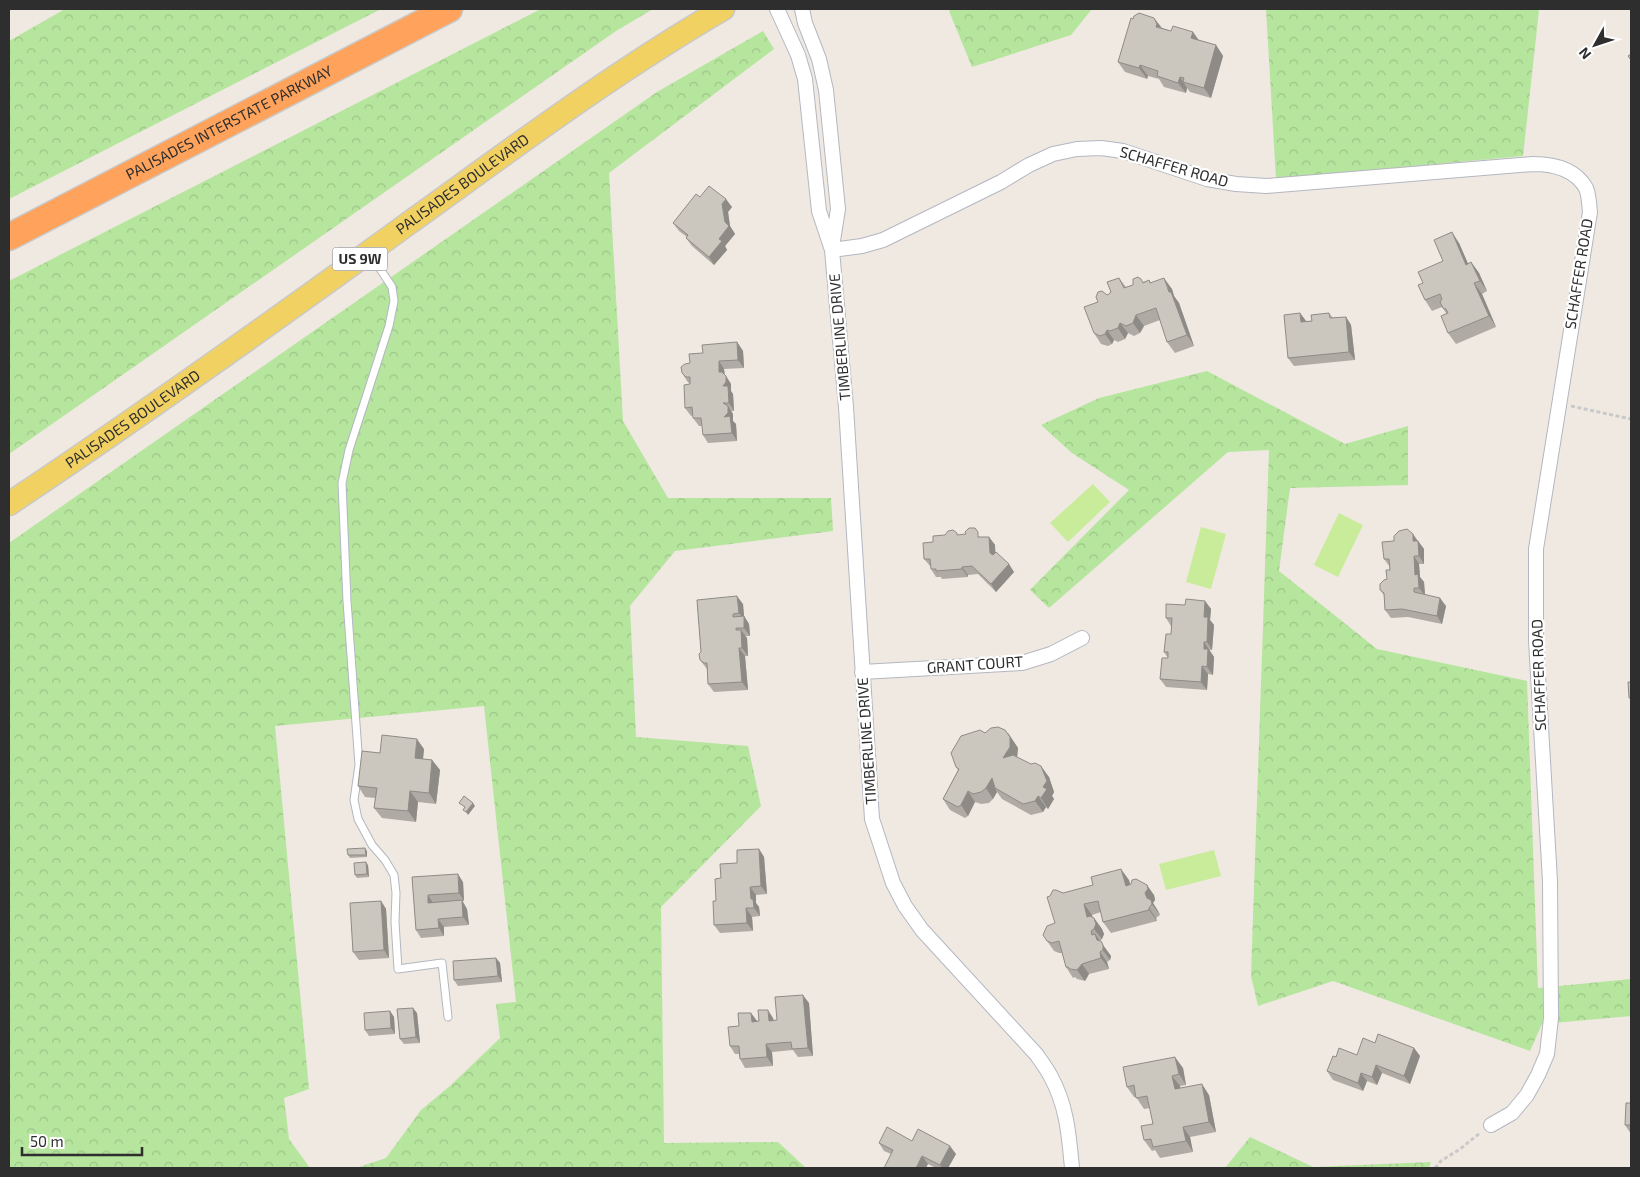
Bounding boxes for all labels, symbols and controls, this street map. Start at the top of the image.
north arrow [1570,20,1620,70]
text: N [1575,44,1594,63]
street label: PALISADES INTERSTATE PARKWAY [122,61,335,183]
street label: PALISADES BOULEVARD [392,129,532,238]
street label: SCHAFFER ROAD [1118,142,1231,190]
street label: SCHAFFER ROAD [1560,217,1596,331]
road number: US 9W [332,248,388,270]
street label: TIMBERLINE DRIVE [824,273,854,401]
street label: PALISADES BOULEVARD [61,366,203,471]
street label: SCHAFFER ROAD [1527,619,1549,731]
street label: GRANT COURT [926,652,1024,676]
street label: TIMBERLINE DRIVE [853,677,879,805]
scale bar [22,1124,142,1156]
text: 50 m [30,1132,64,1150]

